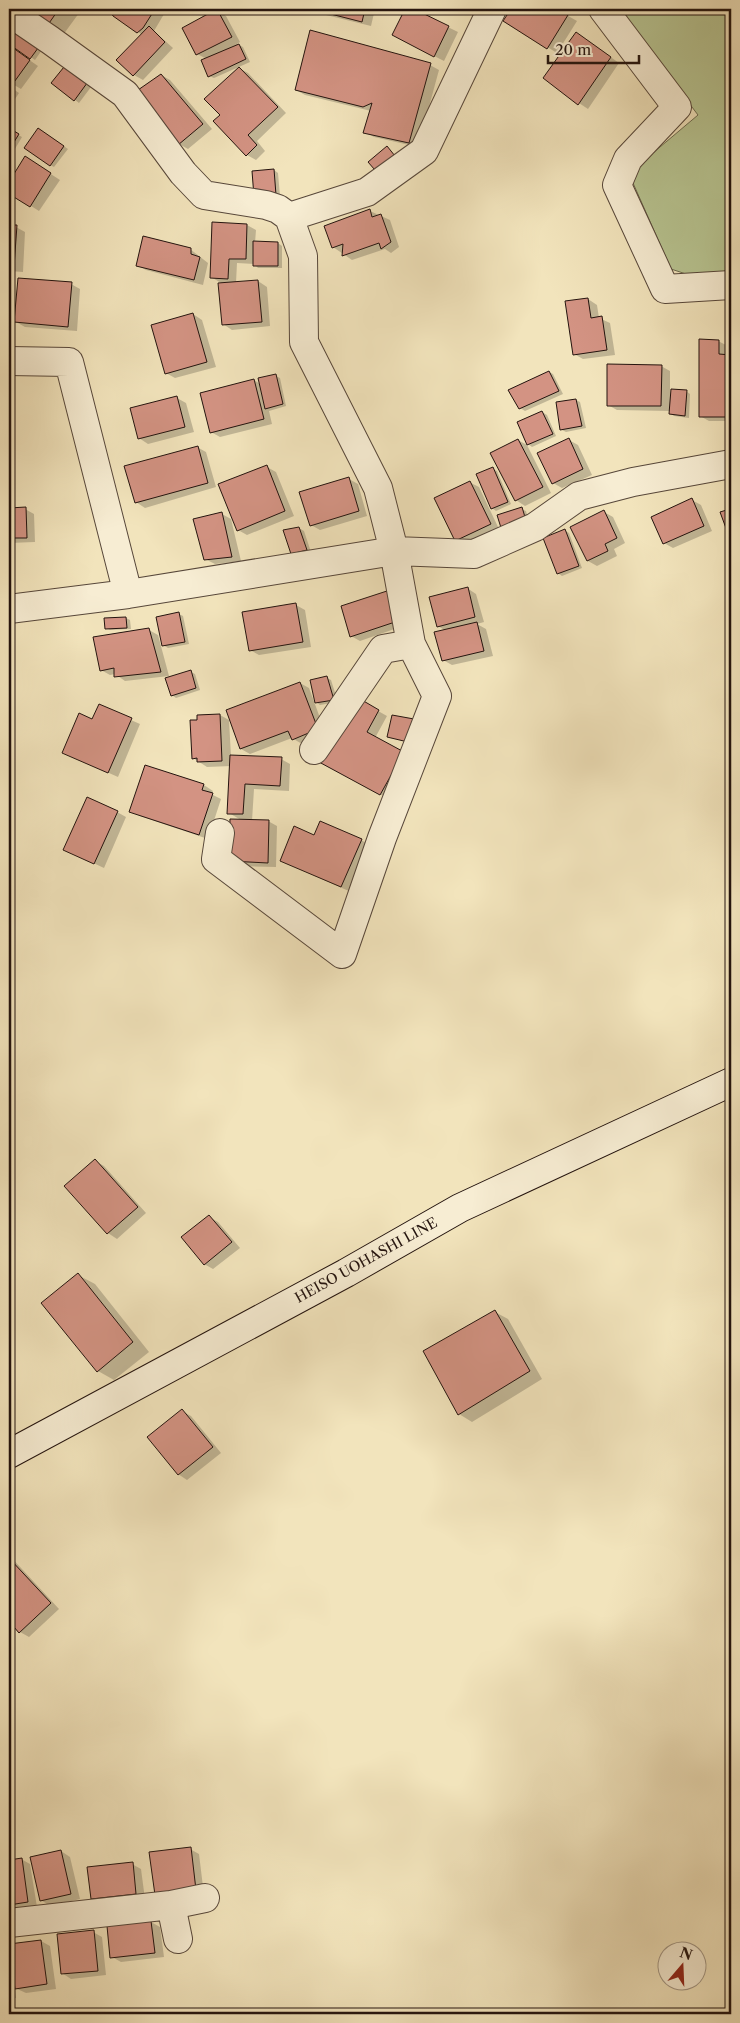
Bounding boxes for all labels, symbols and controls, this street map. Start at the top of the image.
scale bar [548,32,639,64]
text: 20 m [555,40,591,59]
street label: HEISO UOHASHI LINE [292,1213,440,1307]
north arrow [658,1940,708,1990]
text: N [678,1943,695,1964]

